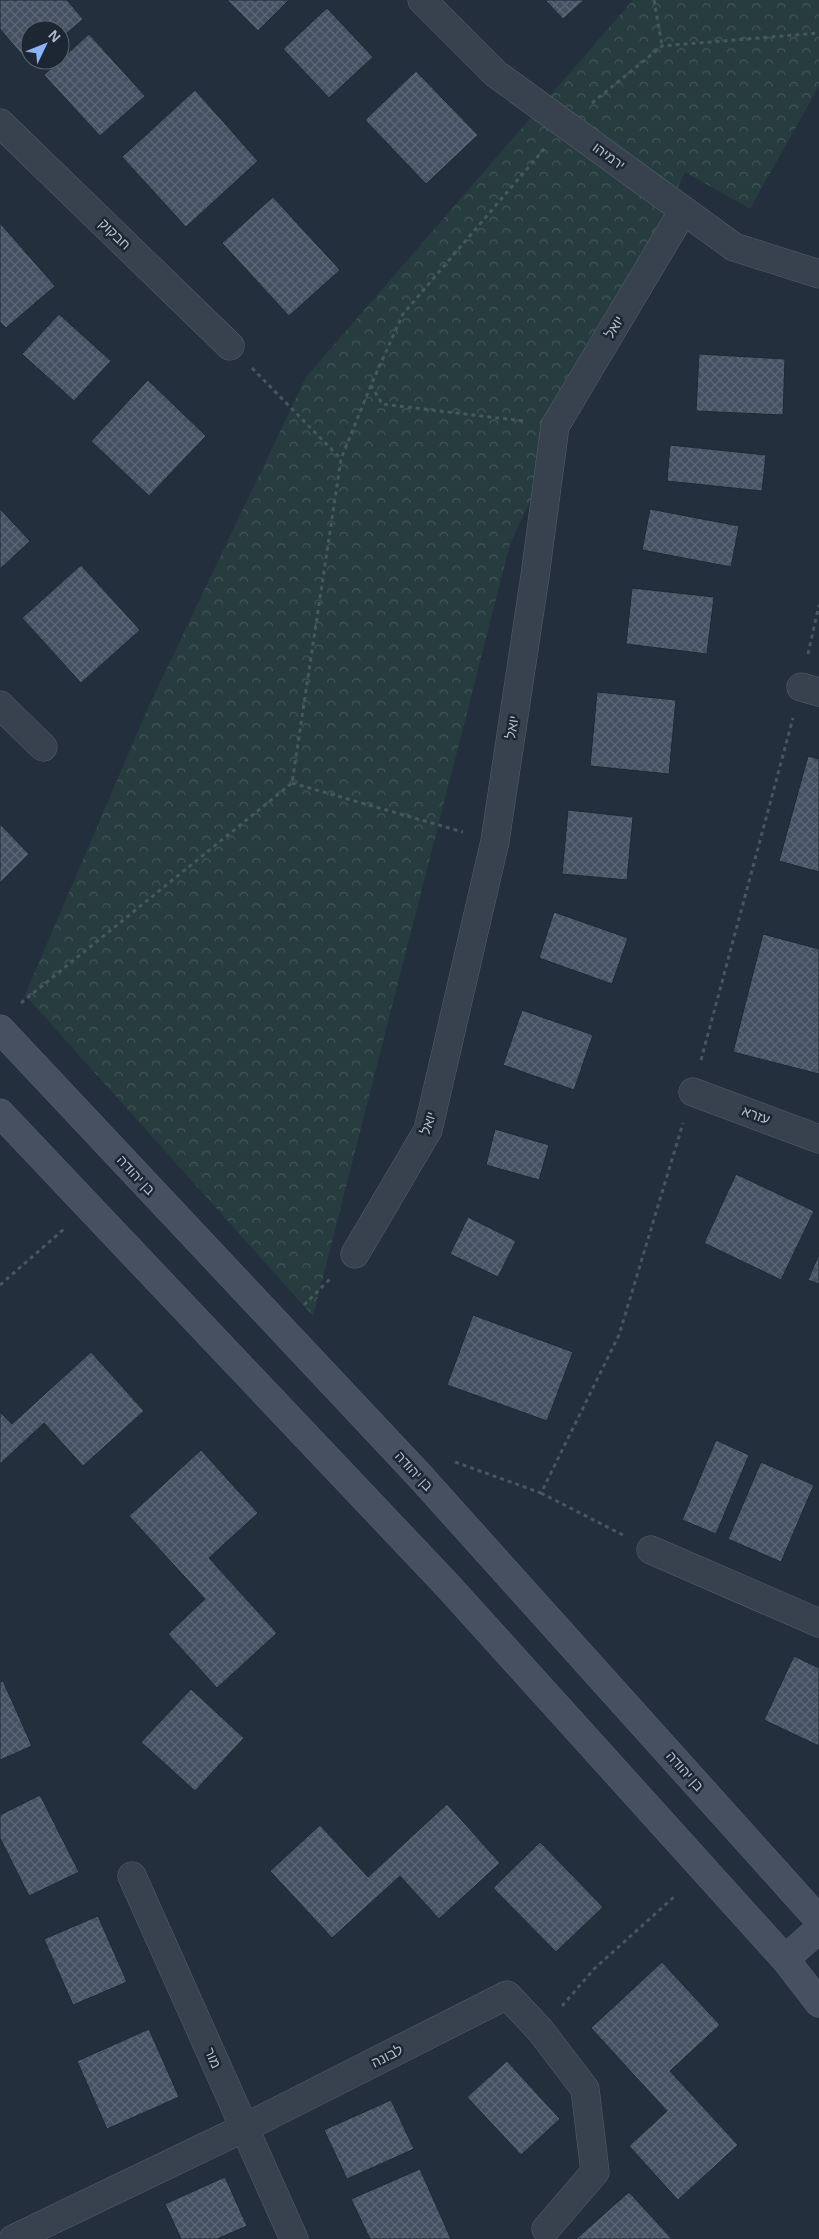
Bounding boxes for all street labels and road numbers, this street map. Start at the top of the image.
street label: ירמיהו [590,139,628,173]
street label: חבקוק [96,215,134,253]
street label: יואל [601,313,627,341]
street label: יואל [502,714,522,740]
street label: עזרא [740,1103,772,1127]
street label: יואל [417,1109,439,1137]
street label: בן יהודה [114,1152,158,1198]
street label: בן יהודה [392,1448,436,1494]
street label: בן יהודה [663,1748,707,1794]
street label: לבונה [368,2041,406,2071]
street label: מור [201,2045,225,2071]

